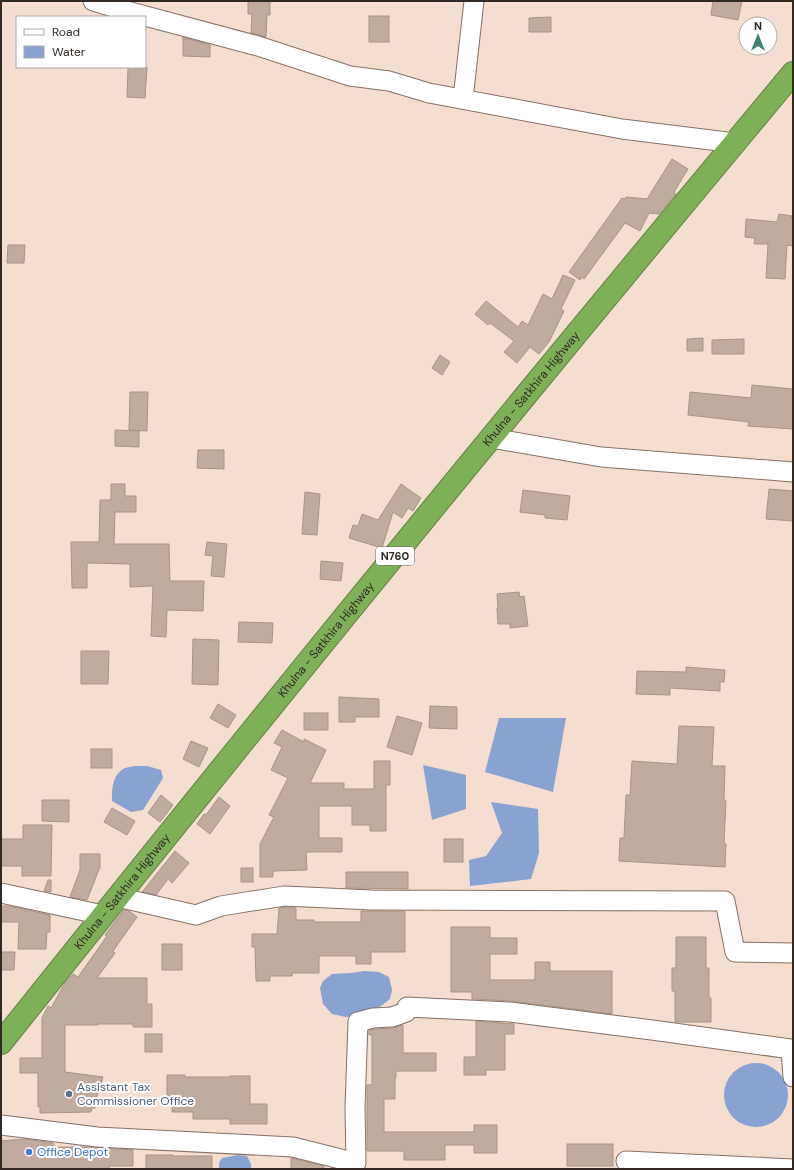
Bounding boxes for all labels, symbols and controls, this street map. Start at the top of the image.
legend [16,16,146,68]
north arrow [738,16,778,56]
text: N [754,19,762,33]
text: Road [52,24,80,40]
text: Water [52,44,86,60]
street label: Khulna - Satkhira Highway [479,328,583,450]
road number: N760 [376,547,414,565]
street label: Khulna - Satkhira Highway [274,578,378,701]
street label: Khulna - Satkhira Highway [71,830,174,953]
place label: Assistant Tax Commissioner Office [77,1079,194,1109]
marker: Assistant Tax Commissioner Office [64,1089,74,1099]
place label: Office Depot [37,1144,108,1160]
marker: Office Depot [24,1147,34,1157]

